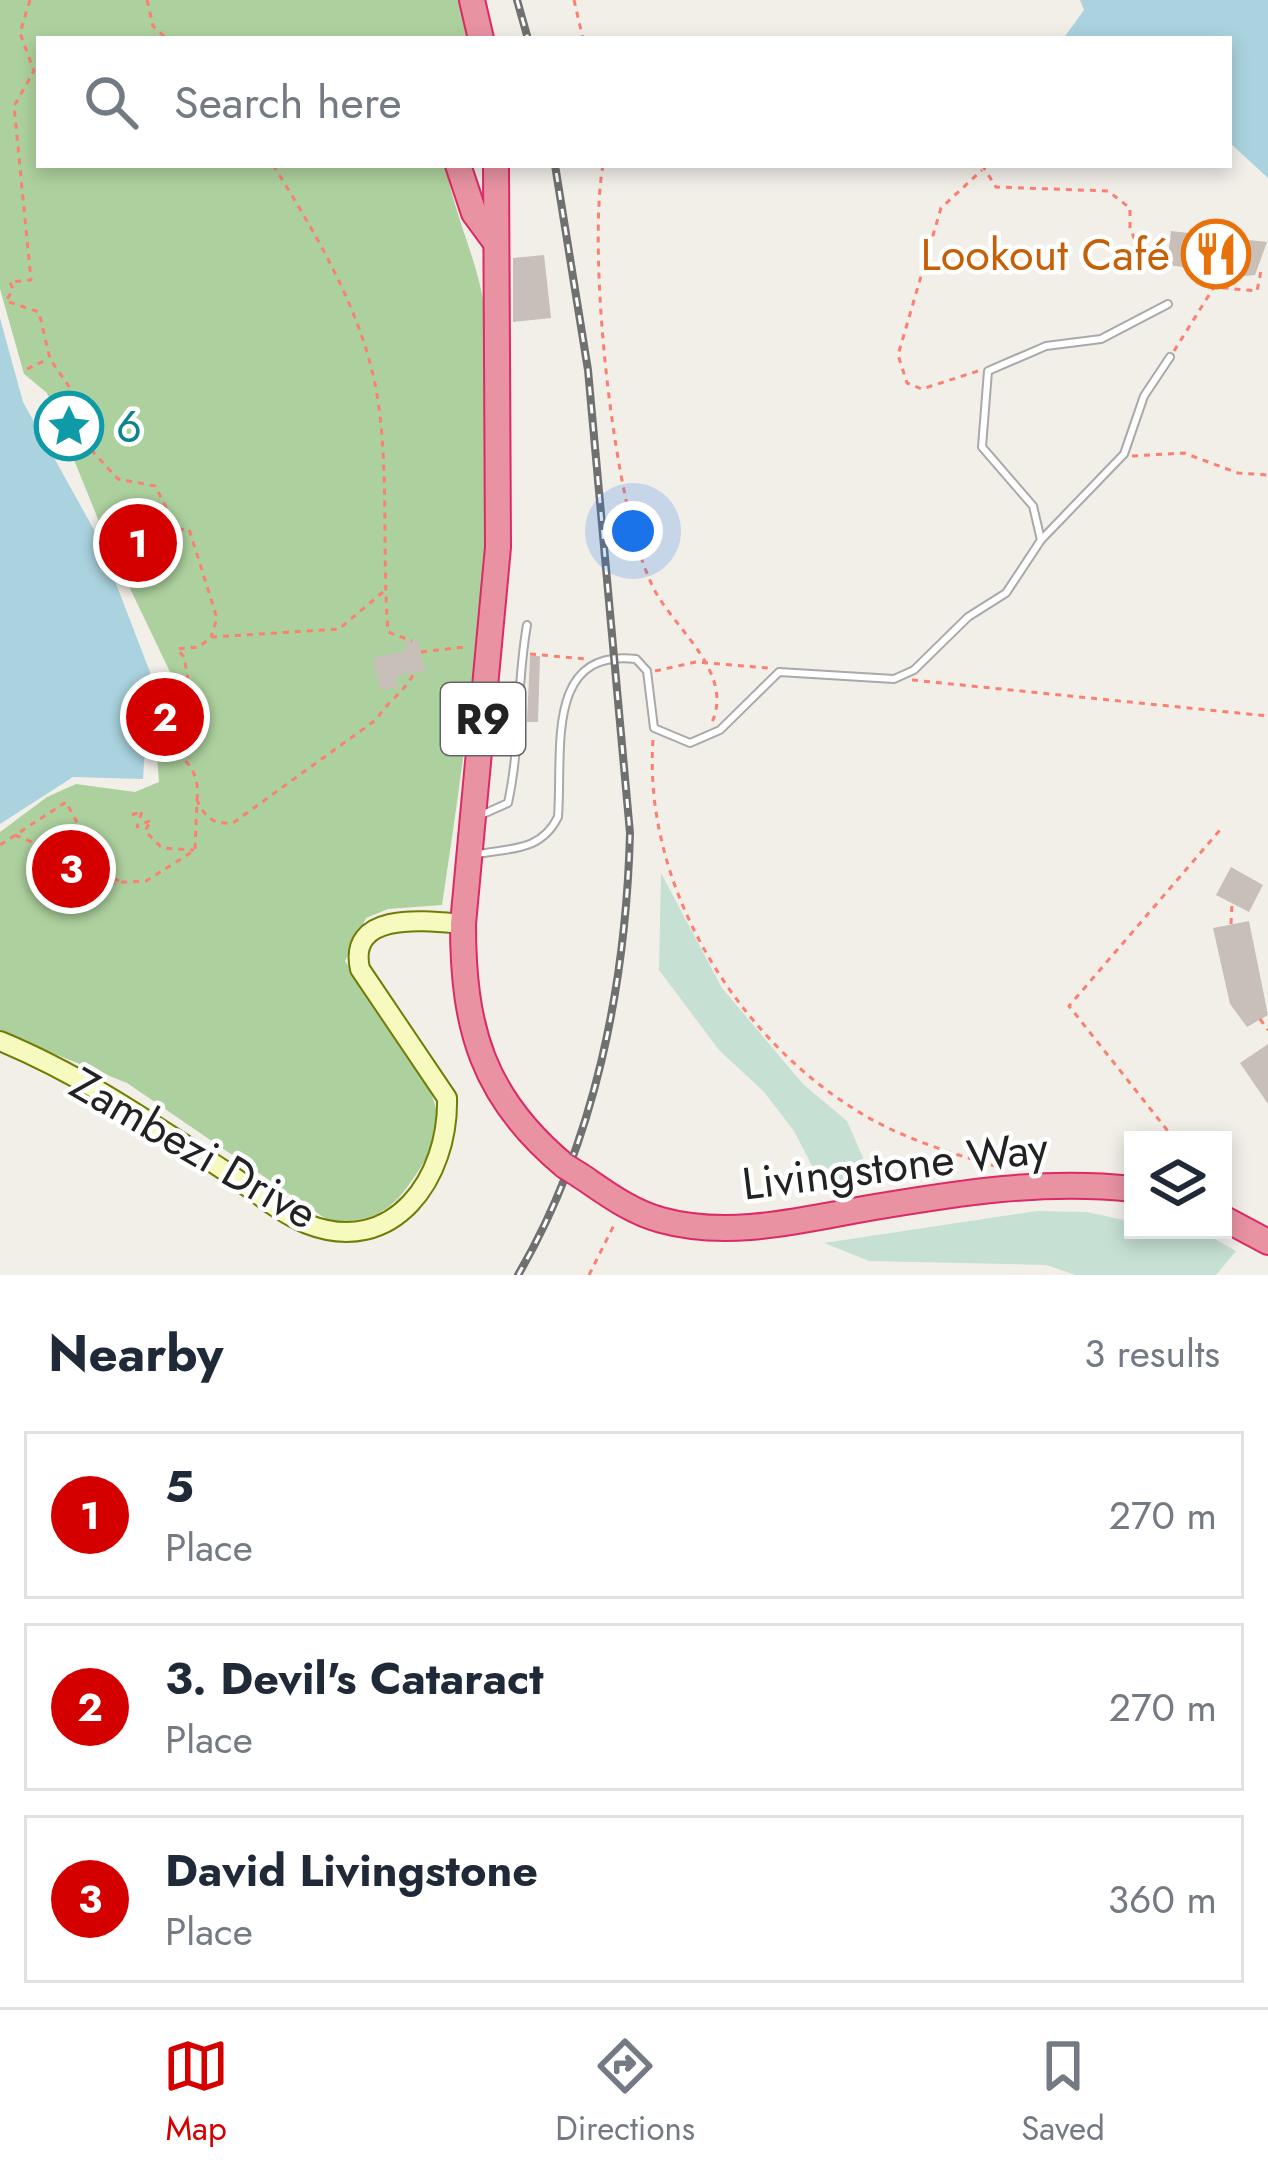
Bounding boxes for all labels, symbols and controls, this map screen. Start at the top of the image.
search box [36,36,1232,168]
icon: search [78,69,144,135]
text: Search here [174,70,402,135]
restaurant icon: Lookout Café [1181,219,1251,289]
place label: Lookout Café [920,222,1170,287]
place icon: 6 [34,391,104,461]
place label: 6 [116,394,142,459]
pin: 1 [99,498,177,588]
your location [603,501,663,561]
pin: 2 [126,672,204,762]
road number: R9 [441,683,525,755]
pin: 3 [32,824,110,914]
street label: Zambezi Drive [58,1051,329,1245]
street label: Livingstone Way [738,1114,1052,1217]
map controls [1124,1131,1232,1239]
button: layers [1124,1131,1232,1239]
text: Nearby [48,1316,223,1390]
text: 3 results [1084,1325,1220,1382]
text: 5 [165,1454,194,1519]
text: 1 [80,1487,100,1544]
text: 270 m [1109,1487,1217,1544]
text: Place [165,1519,253,1576]
text: 3. Devil's Cataract [165,1646,544,1711]
text: 2 [77,1679,103,1736]
text: 270 m [1109,1679,1217,1736]
text: Place [165,1711,253,1768]
text: David Livingstone [165,1838,538,1903]
text: 3 [78,1871,102,1928]
text: 360 m [1108,1871,1217,1928]
text: Place [165,1903,253,1960]
tab: Map [163,2033,229,2152]
tab: Directions [555,2033,695,2152]
tab: Saved [1021,2033,1105,2152]

